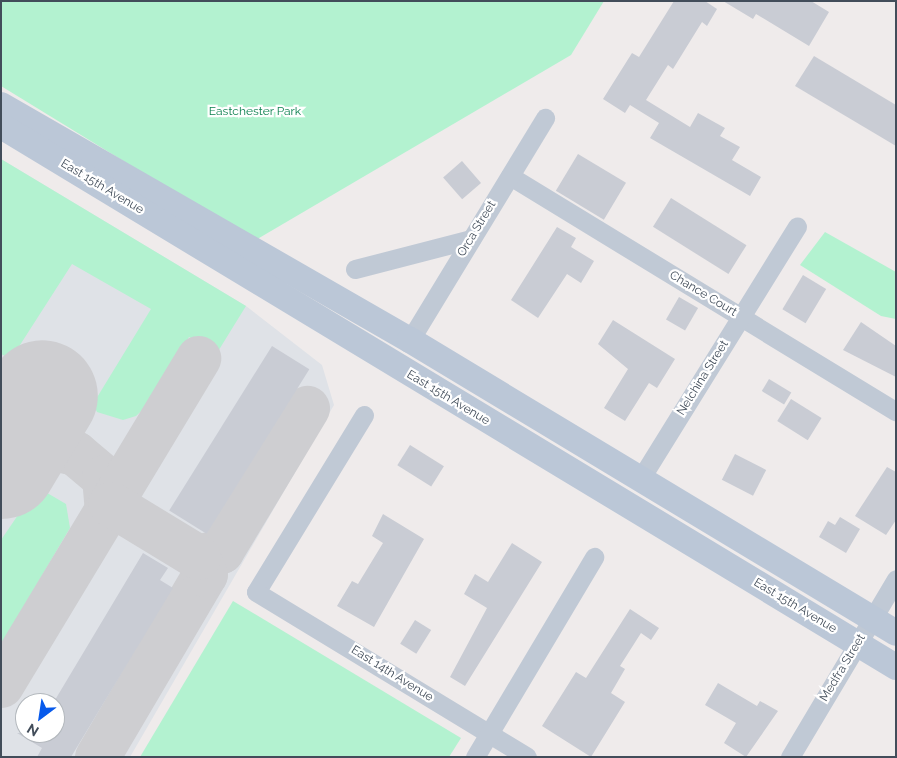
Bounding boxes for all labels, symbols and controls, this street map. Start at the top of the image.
park label: Eastchester Park [209,105,301,119]
street label: East 15th Avenue [58,156,146,218]
street label: Orca Street [455,199,499,259]
street label: Chance Court [667,268,739,320]
street label: Nelchina Street [674,338,732,418]
street label: East 15th Avenue [404,367,492,429]
street label: East 15th Avenue [751,575,839,637]
street label: Medfra Street [817,632,869,704]
street label: East 14th Avenue [348,643,436,705]
north arrow [15,693,65,743]
text: N [24,720,41,740]

